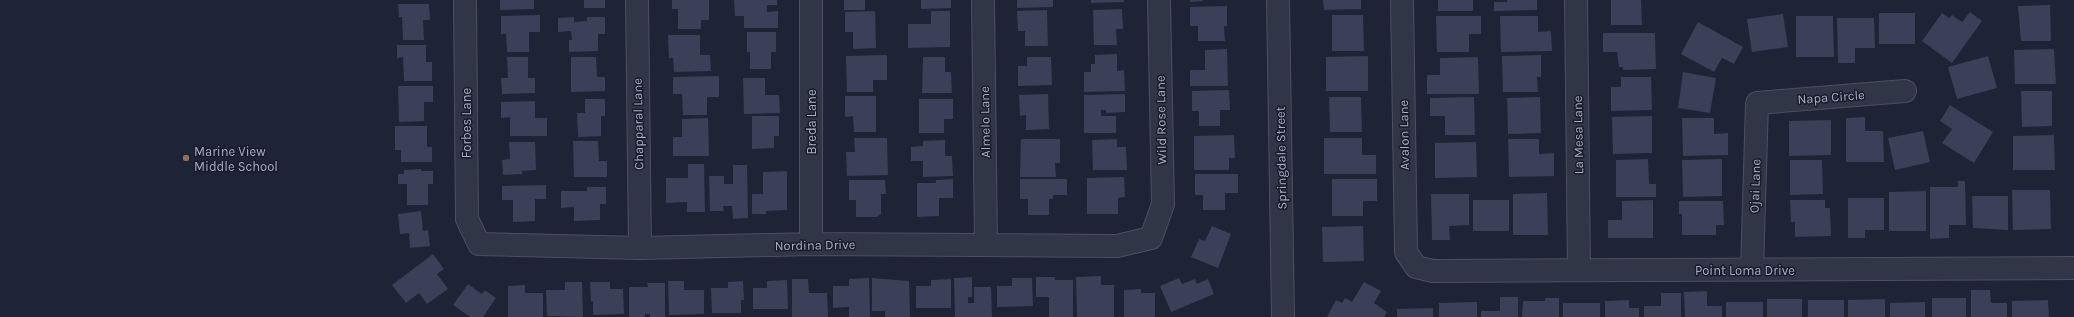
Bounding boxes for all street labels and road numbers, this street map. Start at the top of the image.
street label: Wild Rose Lane [1153,75,1169,165]
street label: Chapparal Lane [630,78,646,170]
street label: Almelo Lane [977,86,993,158]
street label: Napa Circle [1797,87,1865,107]
street label: Forbes Lane [459,88,474,158]
street label: Breda Lane [804,89,819,155]
street label: La Mesa Lane [1570,95,1586,175]
street label: Avalon Lane [1396,99,1412,170]
street label: Springdale Street [1273,106,1289,210]
street label: Ojai Lane [1747,158,1763,213]
street label: Nordina Drive [775,237,856,253]
street label: Point Loma Drive [1695,263,1795,278]

